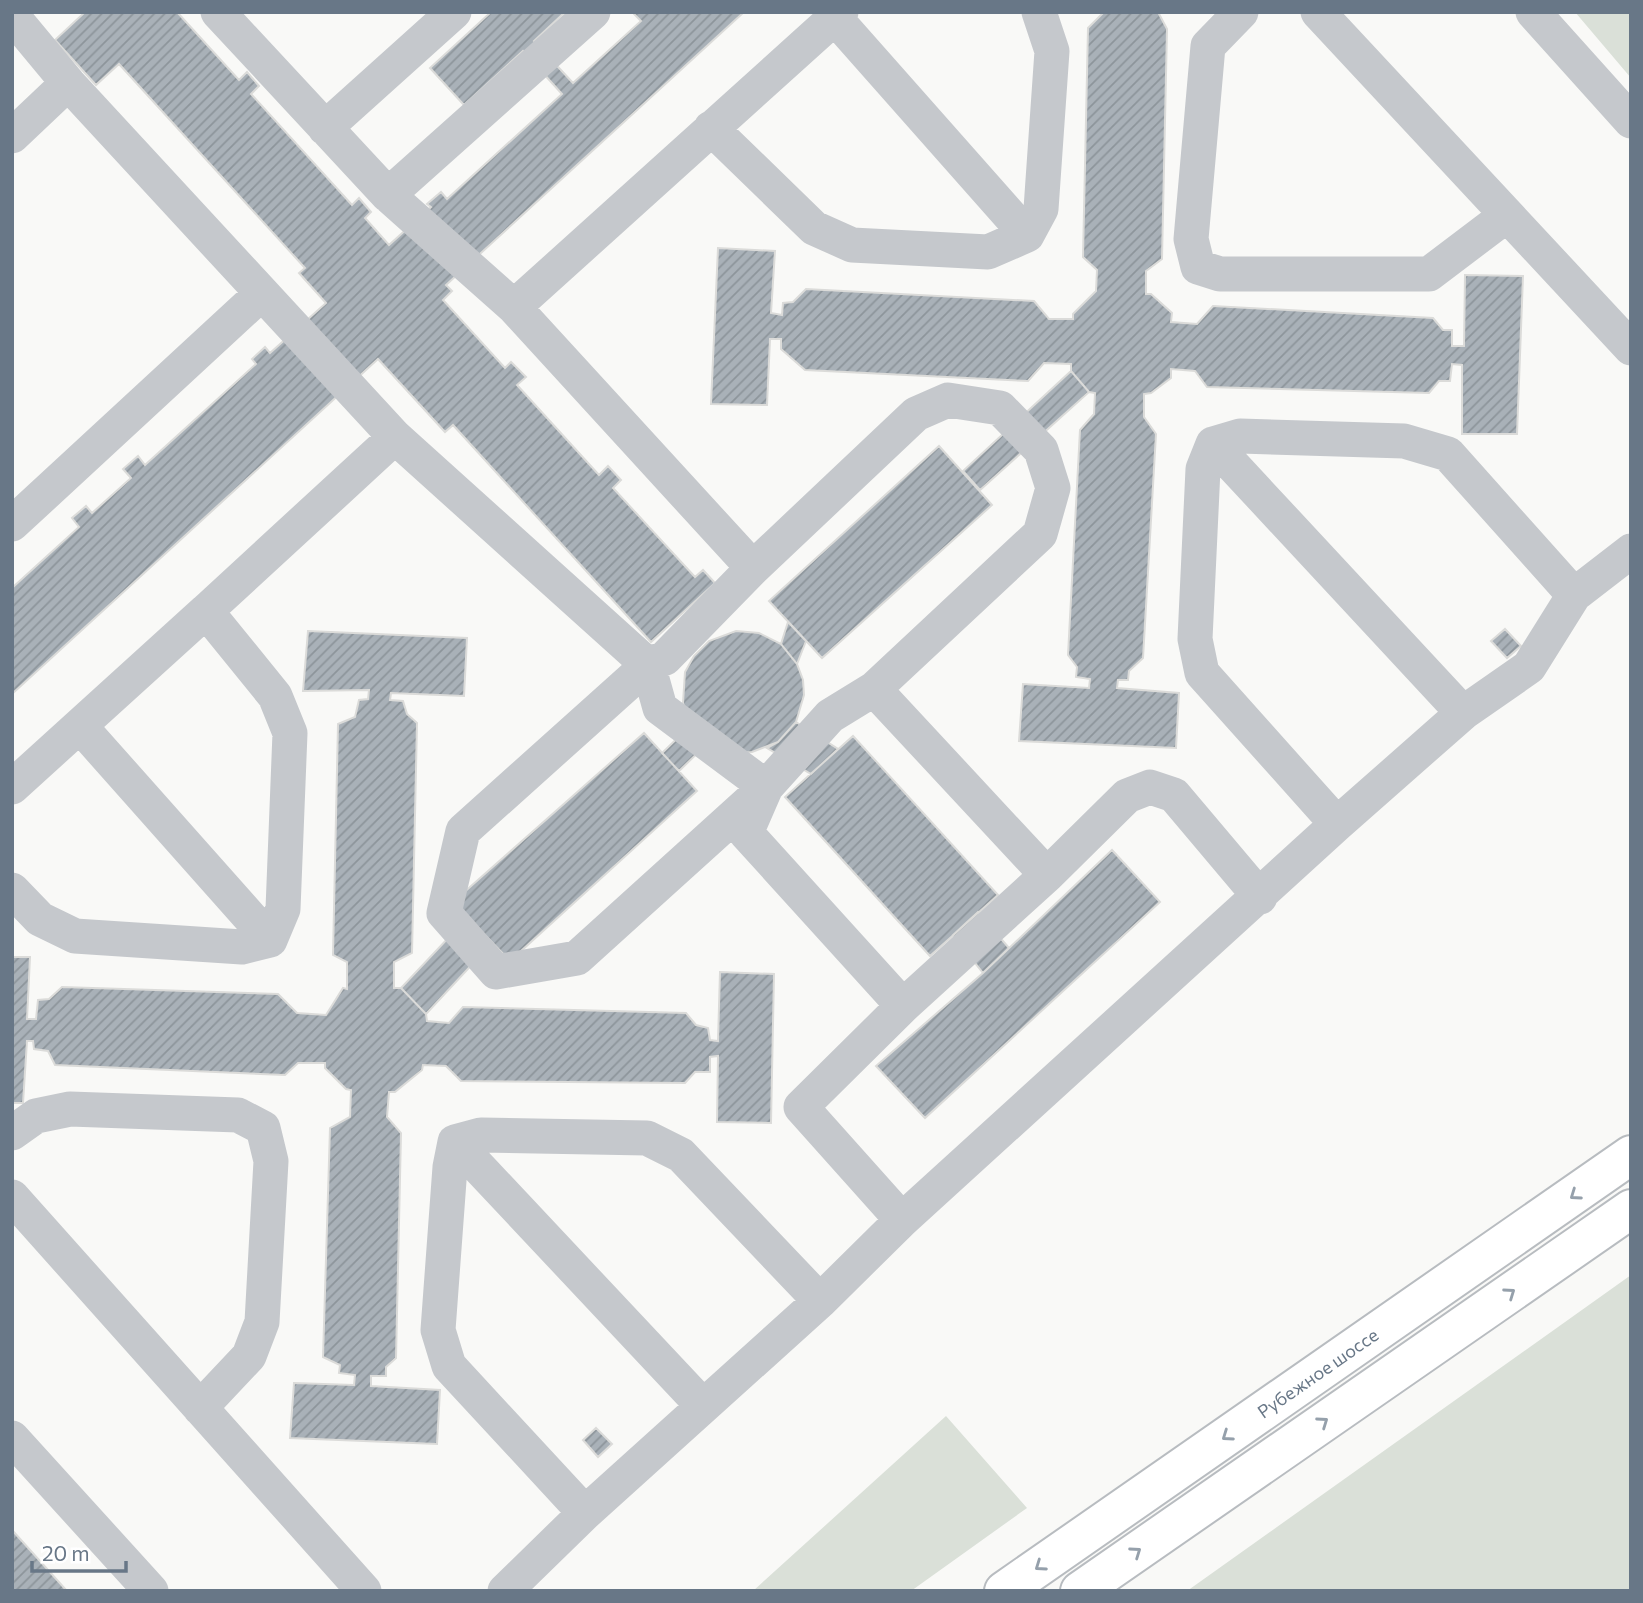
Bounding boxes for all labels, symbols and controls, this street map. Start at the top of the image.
one-way arrow [1570,1187,1583,1199]
one-way arrow [1502,1289,1515,1301]
street label: Рубежное шоссе [1253,1323,1382,1423]
one-way arrow [1315,1418,1328,1430]
one-way arrow [1222,1428,1235,1440]
scale bar [32,1530,126,1574]
text: 20 m [42,1540,90,1565]
one-way arrow [1128,1548,1141,1560]
one-way arrow [1035,1558,1048,1570]

